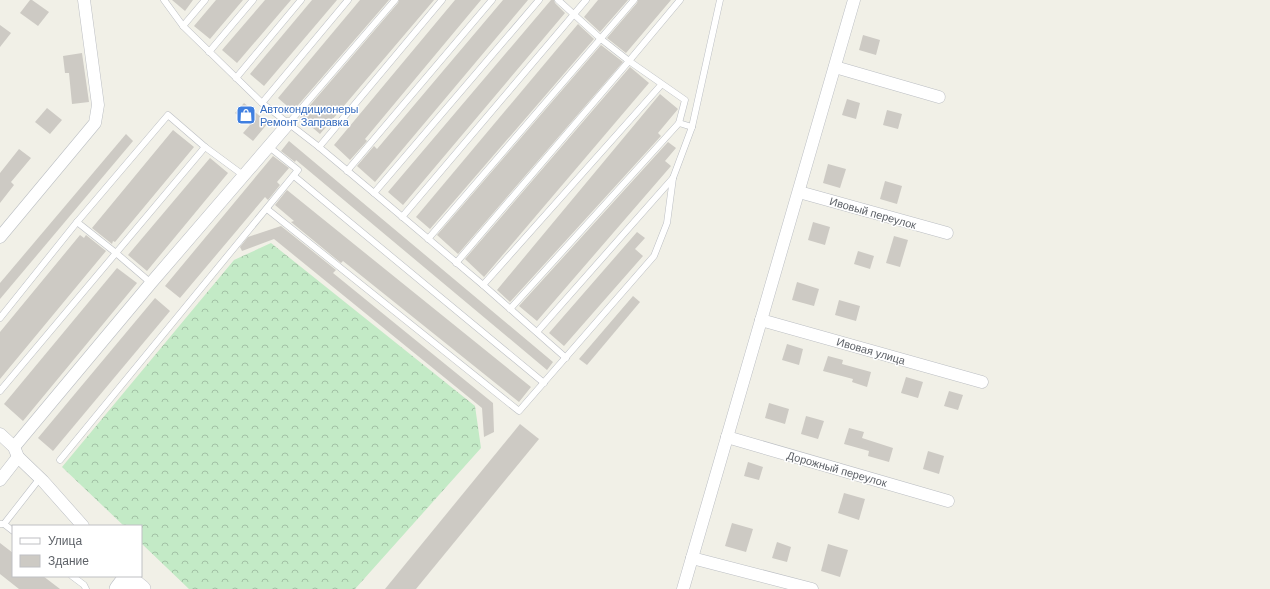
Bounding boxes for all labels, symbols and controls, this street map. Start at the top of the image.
place label: Автокондиционеры Ремонт Заправка [260,103,359,128]
shop icon: Автокондиционеры Ремонт Заправка [235,104,257,126]
street label: Ивовый переулок [828,195,918,231]
street label: Ивовая улица [835,335,908,367]
street label: Дорожный переулок [786,449,888,489]
legend [12,525,142,577]
text: Улица [48,534,82,548]
text: Здание [48,554,89,568]

